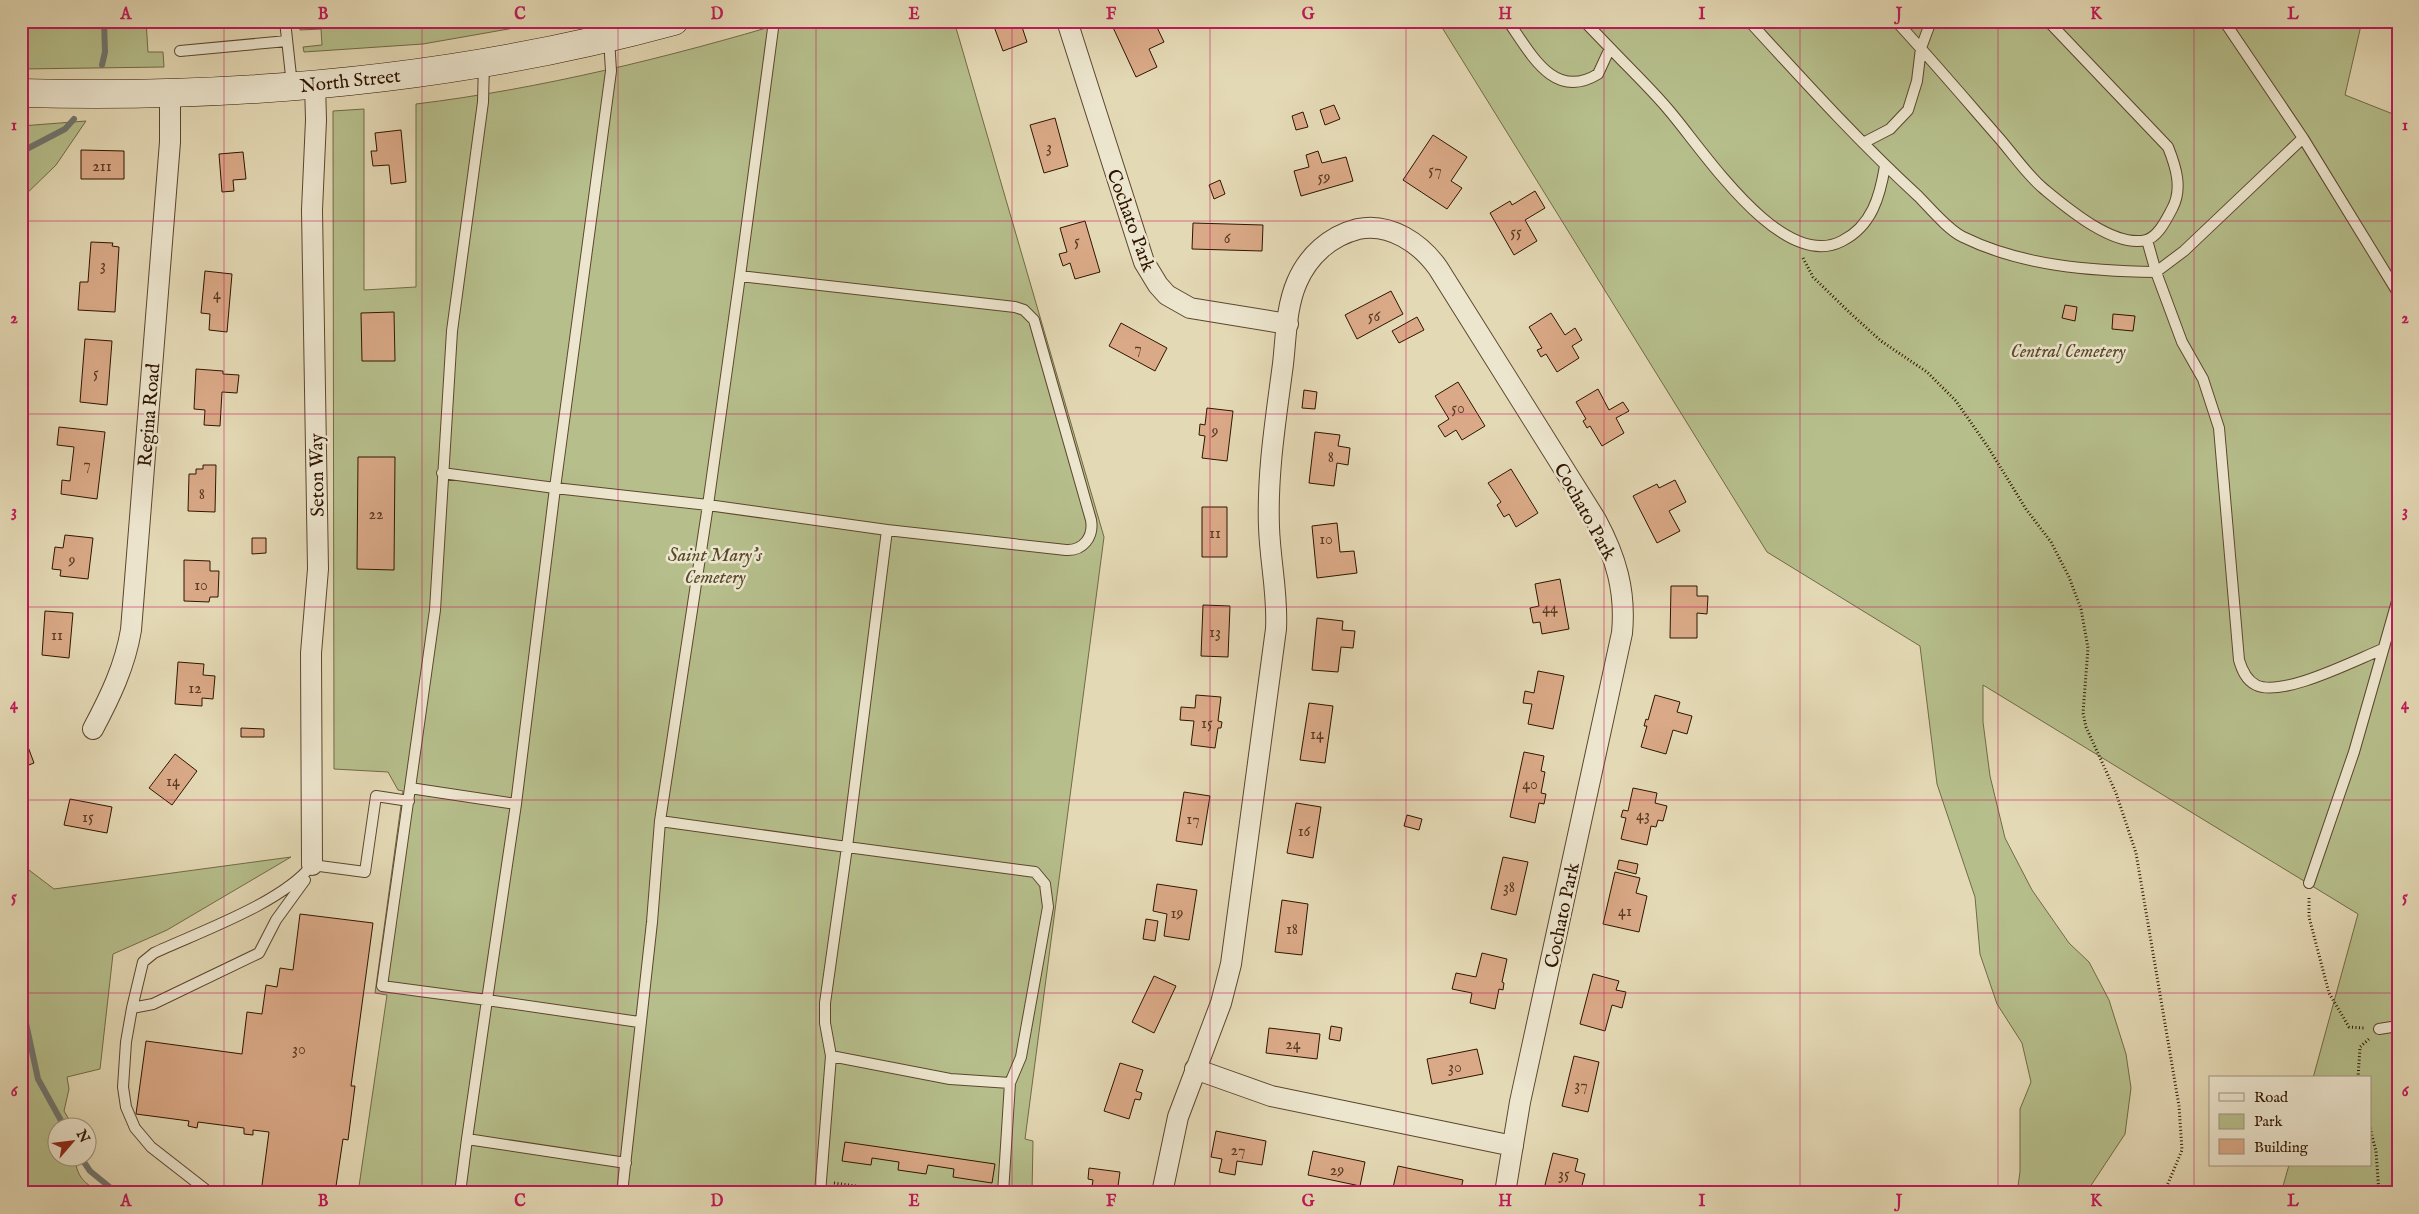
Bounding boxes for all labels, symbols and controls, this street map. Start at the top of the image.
text: A [120,5,133,25]
text: B [318,5,329,25]
text: C [514,5,526,25]
text: D [711,5,724,25]
text: E [908,5,920,25]
text: F [1106,5,1117,25]
text: G [1302,5,1315,25]
text: H [1498,5,1512,25]
text: I [1699,5,1706,25]
text: J [1894,5,1903,25]
text: K [2090,5,2103,25]
text: L [2287,5,2299,25]
street label: North Street [299,65,402,99]
text: 1 [11,116,17,136]
text: 1 [2402,116,2408,136]
house number: 3 [1046,138,1052,158]
house number: 211 [92,157,112,177]
house number: 57 [1428,161,1442,181]
street label: Cochato Park [1100,166,1160,276]
house number: 59 [1318,168,1330,188]
house number: 55 [1510,223,1522,243]
house number: 6 [1224,229,1231,249]
house number: 5 [1074,232,1080,252]
house number: 3 [100,256,106,276]
house number: 4 [213,285,221,305]
house number: 56 [1368,307,1381,327]
text: 2 [10,309,18,329]
text: 2 [2401,309,2409,329]
house number: 7 [1134,339,1142,359]
park label: Central Cemetery [2010,340,2127,364]
street label: Regina Road [134,362,167,468]
house number: 5 [93,364,99,384]
house number: 50 [1451,399,1465,419]
house number: 9 [1211,422,1219,442]
street label: Seton Way [305,432,331,517]
house number: 8 [1328,448,1334,468]
house number: 7 [83,455,91,475]
street label: Cochato Park [1548,459,1621,565]
house number: 8 [199,485,205,505]
text: 3 [11,502,17,522]
text: 3 [2402,502,2408,522]
house number: 22 [368,505,384,525]
house number: 11 [1209,524,1221,544]
house number: 10 [1319,530,1333,550]
park label: Saint Mary's Cemetery [668,544,763,590]
house number: 9 [68,551,76,571]
house number: 10 [194,576,208,596]
house number: 44 [1542,599,1558,619]
house number: 13 [1209,623,1221,643]
house number: 11 [51,626,63,646]
house number: 12 [188,679,202,699]
text: 4 [10,695,19,715]
text: 4 [2401,695,2410,715]
house number: 15 [1201,714,1213,734]
house number: 14 [1310,725,1324,745]
house number: 14 [166,772,180,792]
house number: 40 [1522,775,1538,795]
house number: 43 [1636,806,1650,826]
house number: 15 [82,808,94,828]
house number: 17 [1186,810,1200,830]
house number: 16 [1298,822,1311,842]
street label: Cochato Park [1540,860,1586,970]
house number: 38 [1503,878,1515,898]
text: 5 [11,888,17,908]
text: 5 [2402,888,2408,908]
house number: 41 [1618,902,1632,922]
house number: 19 [1171,904,1183,924]
house number: 18 [1286,920,1298,940]
house number: 24 [1285,1035,1301,1055]
house number: 30 [292,1040,306,1060]
house number: 30 [1448,1058,1462,1078]
house number: 37 [1574,1076,1588,1096]
legend [2209,1076,2372,1166]
text: 6 [11,1082,19,1102]
text: 6 [2402,1082,2410,1102]
text: Road [2254,1088,2289,1107]
text: Park [2254,1112,2284,1131]
north arrow [48,1116,98,1166]
text: N [71,1126,93,1146]
text: Building [2254,1138,2309,1157]
house number: 27 [1231,1141,1245,1161]
house number: 29 [1330,1161,1344,1181]
house number: 35 [1558,1165,1570,1185]
text: A [120,1192,133,1212]
text: B [318,1192,329,1212]
text: C [514,1192,526,1212]
text: D [711,1192,724,1212]
text: E [908,1192,920,1212]
text: F [1106,1192,1117,1212]
text: G [1302,1192,1315,1212]
text: H [1498,1192,1512,1212]
text: I [1699,1192,1706,1212]
text: J [1894,1192,1903,1212]
text: K [2090,1192,2103,1212]
text: L [2287,1192,2299,1212]

